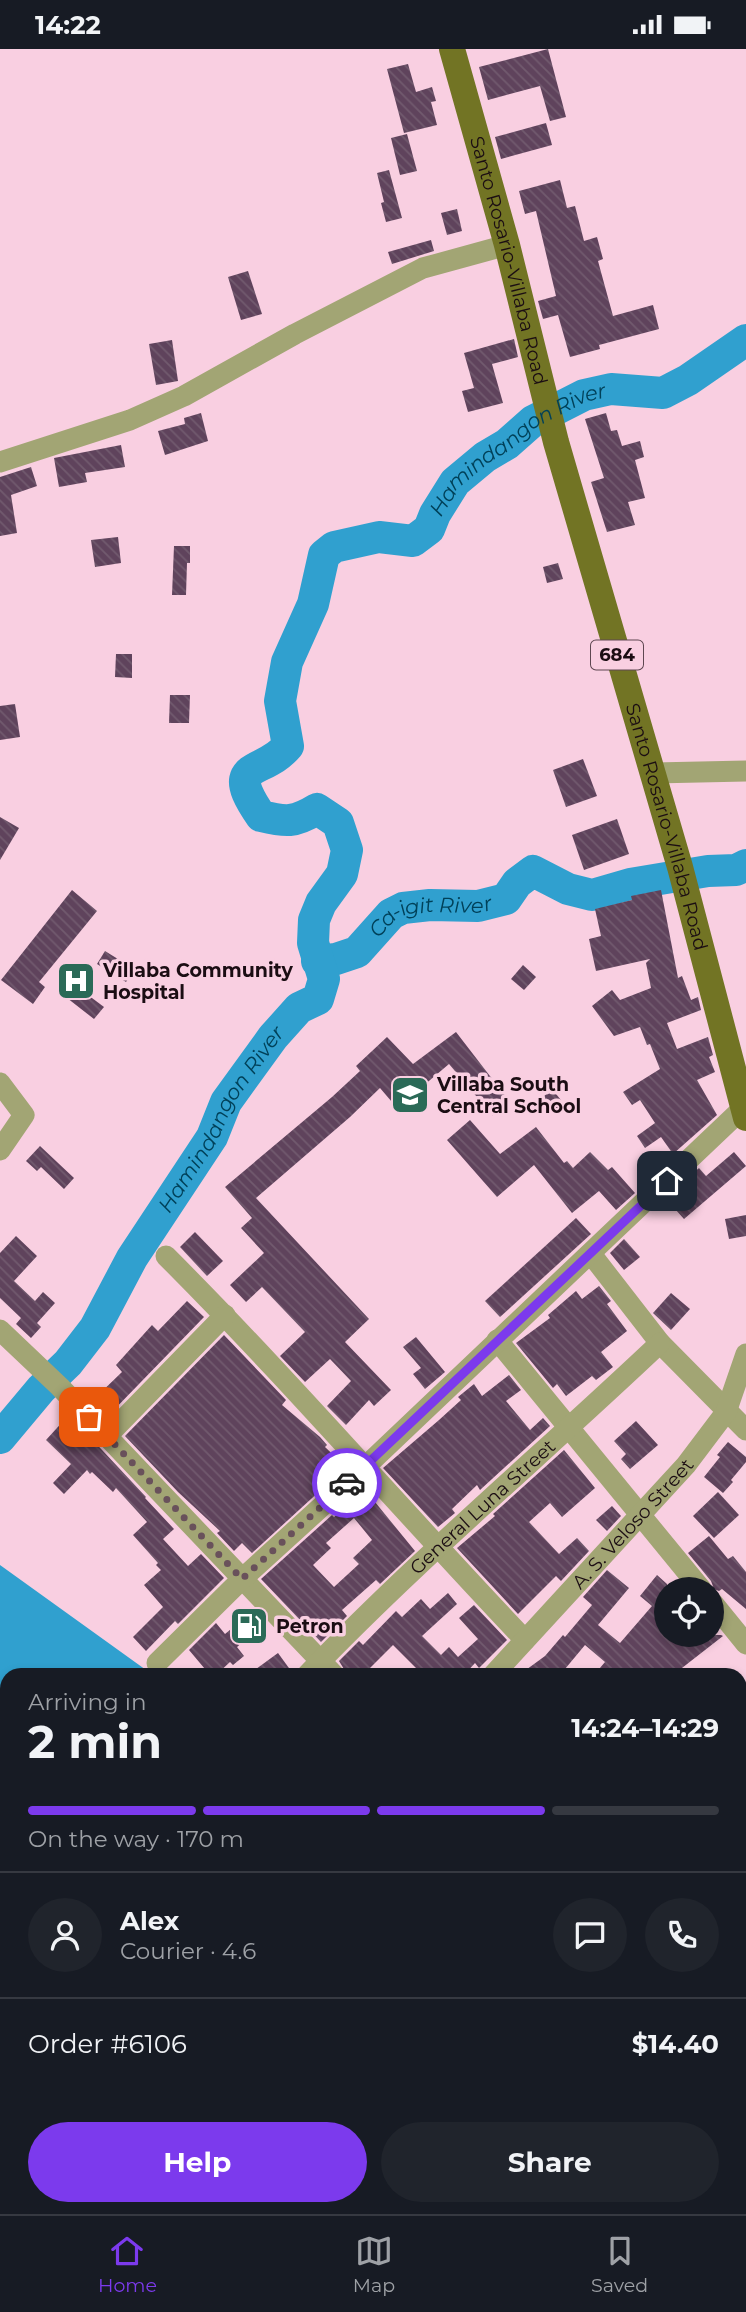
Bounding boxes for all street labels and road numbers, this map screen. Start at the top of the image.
street label: Santo Rosario-Villaba Road [465,134,552,387]
road number: 684 [591,641,643,669]
street label: Santo Rosario-Villaba Road [621,700,712,953]
street label: General Luna Street [405,1434,560,1579]
street label: A. S. Veloso Street [567,1454,699,1594]

